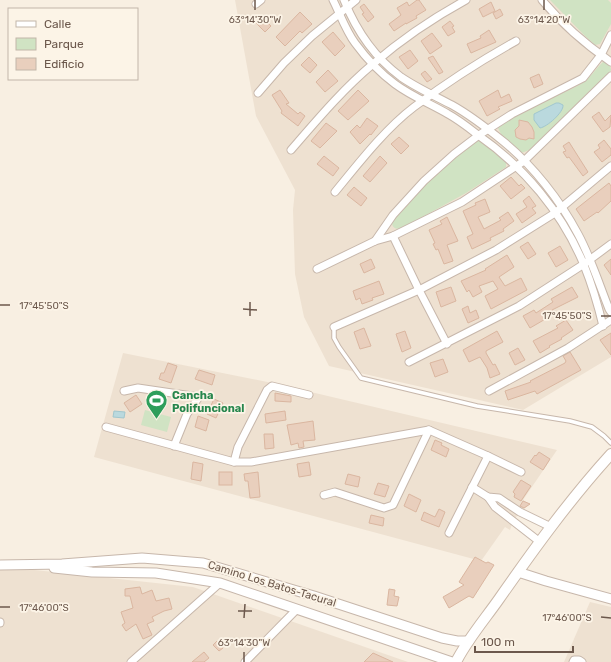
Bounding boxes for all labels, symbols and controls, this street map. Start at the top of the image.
legend [8,8,138,80]
text: 63°14'30"W [229,14,281,26]
text: 63°14'20"W [518,14,570,26]
text: Calle [44,17,71,31]
text: Parque [44,37,84,51]
text: Edificio [44,57,84,71]
text: 17°45'50"S [19,300,69,312]
text: 17°45'50"S [542,310,592,322]
sports icon: Cancha Polifuncional [143,388,169,421]
place label: Cancha Polifuncional [172,389,244,415]
street label: Camino Los Batos-Tacural [206,558,338,610]
text: 17°46'00"S [19,602,69,614]
text: 17°46'00"S [542,612,592,624]
scale bar [475,628,573,654]
text: 100 m [481,635,515,649]
text: 63°14'30"W [218,637,270,649]

